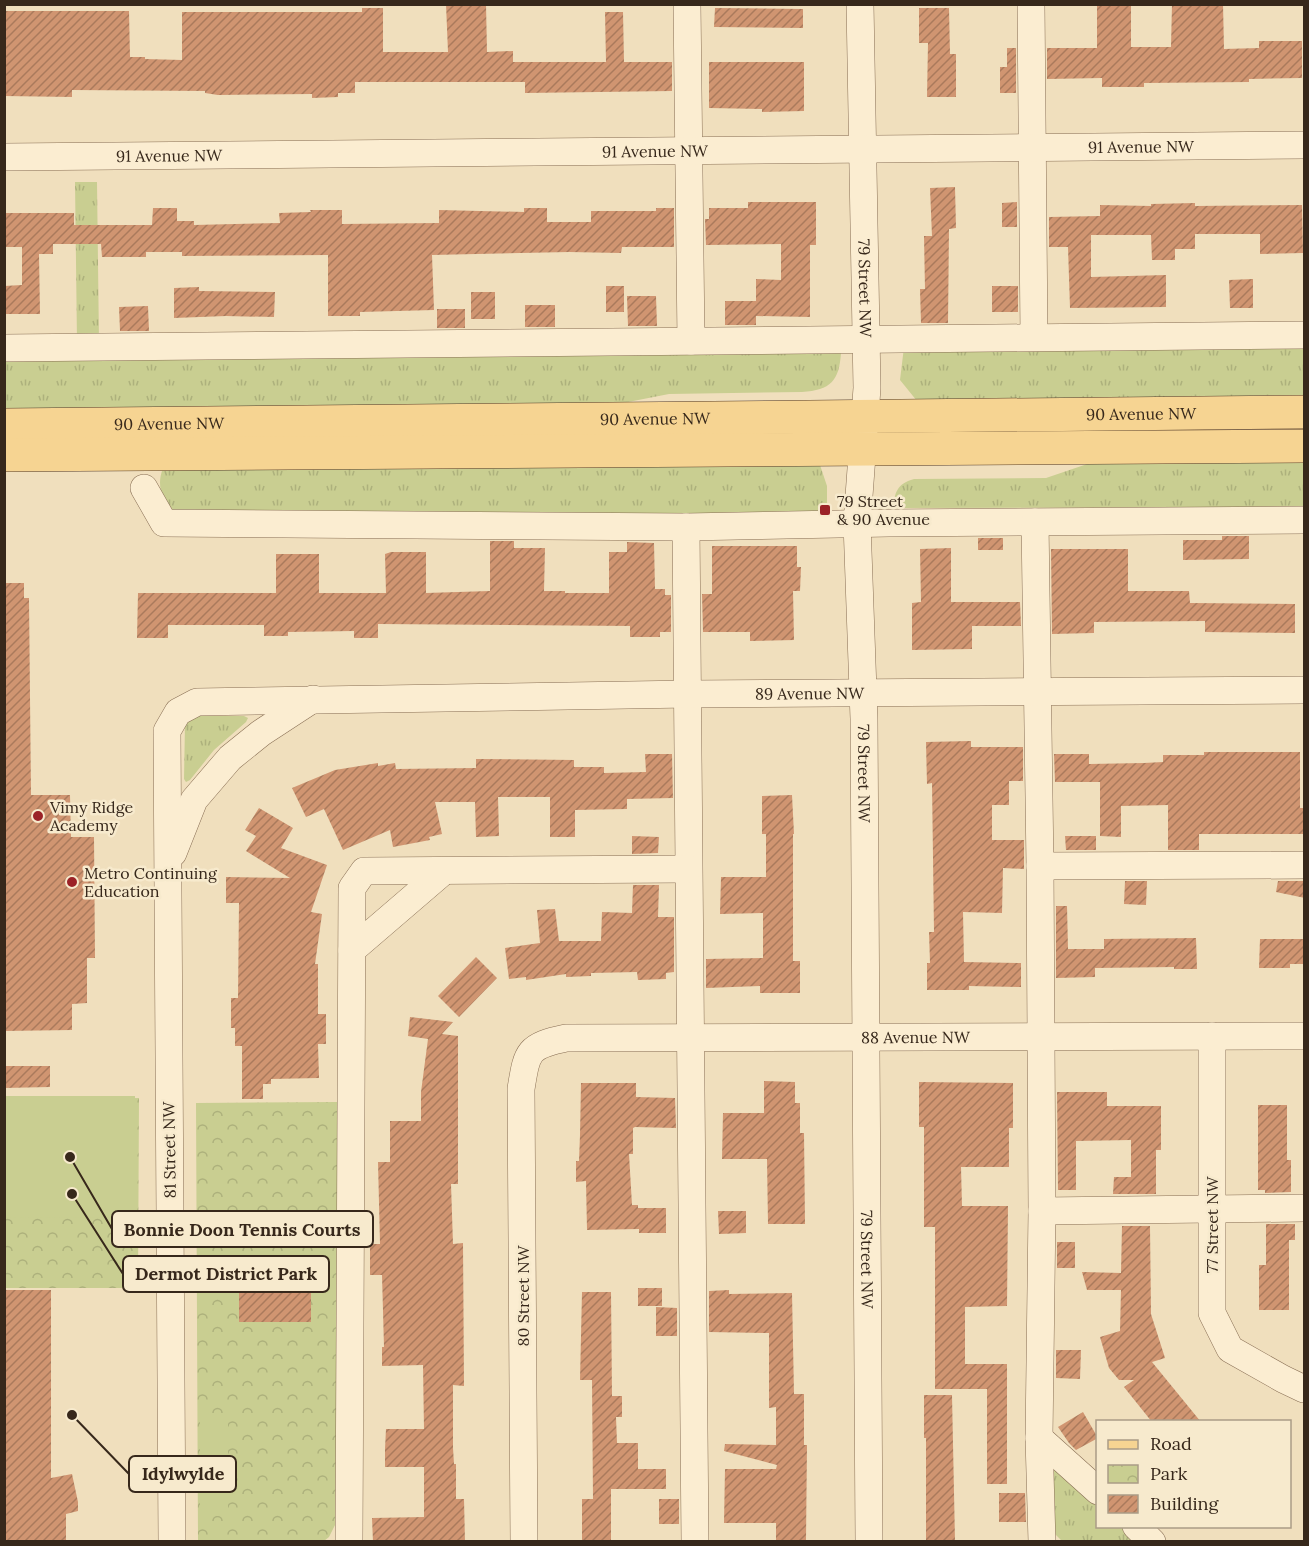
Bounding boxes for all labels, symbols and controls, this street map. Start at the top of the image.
street label: 91 Avenue NW [1088,136,1195,157]
street label: 91 Avenue NW [602,140,709,161]
street label: 91 Avenue NW [116,145,223,166]
street label: 79 Street NW [854,238,876,339]
street label: 90 Avenue NW [1086,403,1197,424]
street label: 90 Avenue NW [600,408,711,429]
street label: 90 Avenue NW [114,413,225,434]
place label: 79 Street & 90 Avenue [837,491,930,529]
marker: 79 Street & 90 Avenue [818,503,832,517]
street label: 89 Avenue NW [755,683,865,704]
street label: 79 Street NW [854,724,875,824]
place label: Vimy Ridge Academy [49,797,133,835]
marker: Vimy Ridge Academy [31,809,45,823]
place label: Metro Continuing Education [84,863,218,901]
marker: Metro Continuing Education [65,875,79,889]
street label: 88 Avenue NW [861,1027,971,1047]
street label: 81 Street NW [158,1100,180,1199]
street label: 77 Street NW [1202,1176,1222,1273]
street label: 79 Street NW [857,1210,878,1310]
callout: Bonnie Doon Tennis Courts [112,1211,373,1247]
text: Bonnie Doon Tennis Courts [124,1218,361,1241]
street label: 80 Street NW [513,1245,533,1346]
callout: Dermot District Park [123,1256,329,1292]
text: Dermot District Park [135,1262,318,1285]
legend [1096,1420,1291,1528]
text: Road [1150,1432,1192,1455]
callout: Idylwylde [129,1456,236,1492]
text: Idylwylde [142,1462,225,1485]
text: Park [1150,1462,1188,1485]
text: Building [1150,1492,1220,1515]

